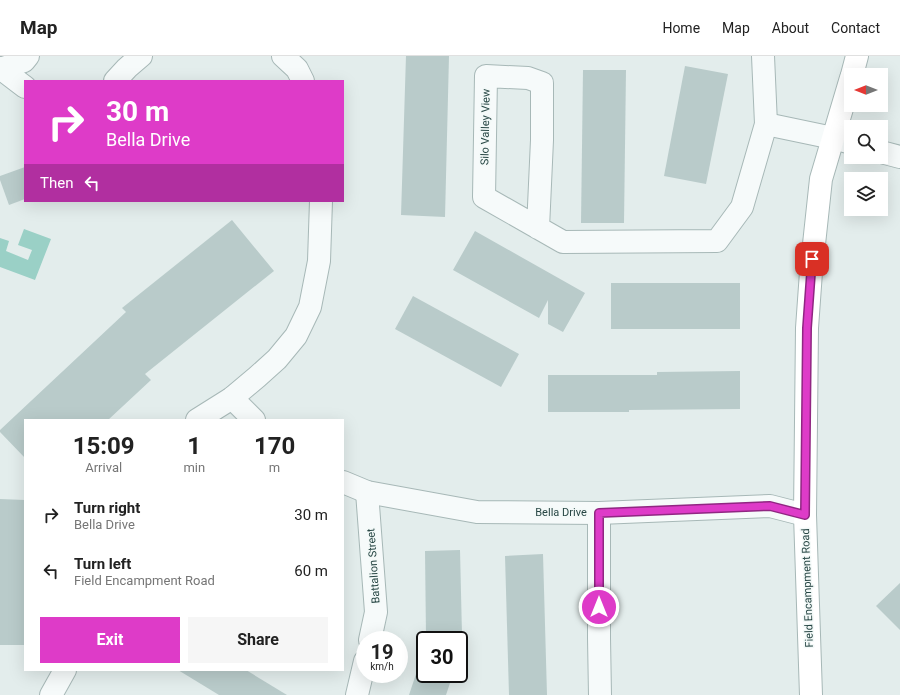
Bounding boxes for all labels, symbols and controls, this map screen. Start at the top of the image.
text: Map [20,16,58,39]
text: Home [662,20,700,36]
text: Map [722,20,750,36]
text: About [772,20,809,36]
text: Contact [831,20,880,36]
north arrow [844,68,888,112]
map controls [844,68,888,216]
street label: Silo Valley View [478,88,493,165]
text: 30 m [106,95,169,128]
icon: right [40,96,92,148]
button: search [844,120,888,164]
text: Bella Drive [106,129,190,150]
icon: left [81,172,103,194]
button: layers [844,172,888,216]
text: Then [40,174,73,192]
pin [795,242,829,276]
icon: arrive [801,248,823,270]
text: 15:09 [73,432,135,460]
text: 1 [187,432,201,460]
text: 170 [254,432,295,460]
text: Arrival [85,460,122,475]
text: min [183,460,205,475]
text: m [269,460,280,475]
text: Turn right [74,499,140,517]
icon: right [40,504,62,526]
text: 30 m [294,506,328,524]
street label: Bella Drive [535,506,587,519]
text: Bella Drive [74,517,135,532]
street label: Battalion Street [364,527,383,604]
street label: Field Encampment Road [799,528,816,648]
text: Turn left [74,555,131,573]
icon: left [40,560,62,582]
text: 60 m [294,562,328,580]
text: Field Encampment Road [74,573,215,588]
position arrow [578,586,620,628]
button: Exit [40,617,180,663]
button: Share [188,617,328,663]
speed limit sign: 30 [416,631,468,683]
text: 19 [371,640,393,664]
text: km/h [370,661,394,672]

